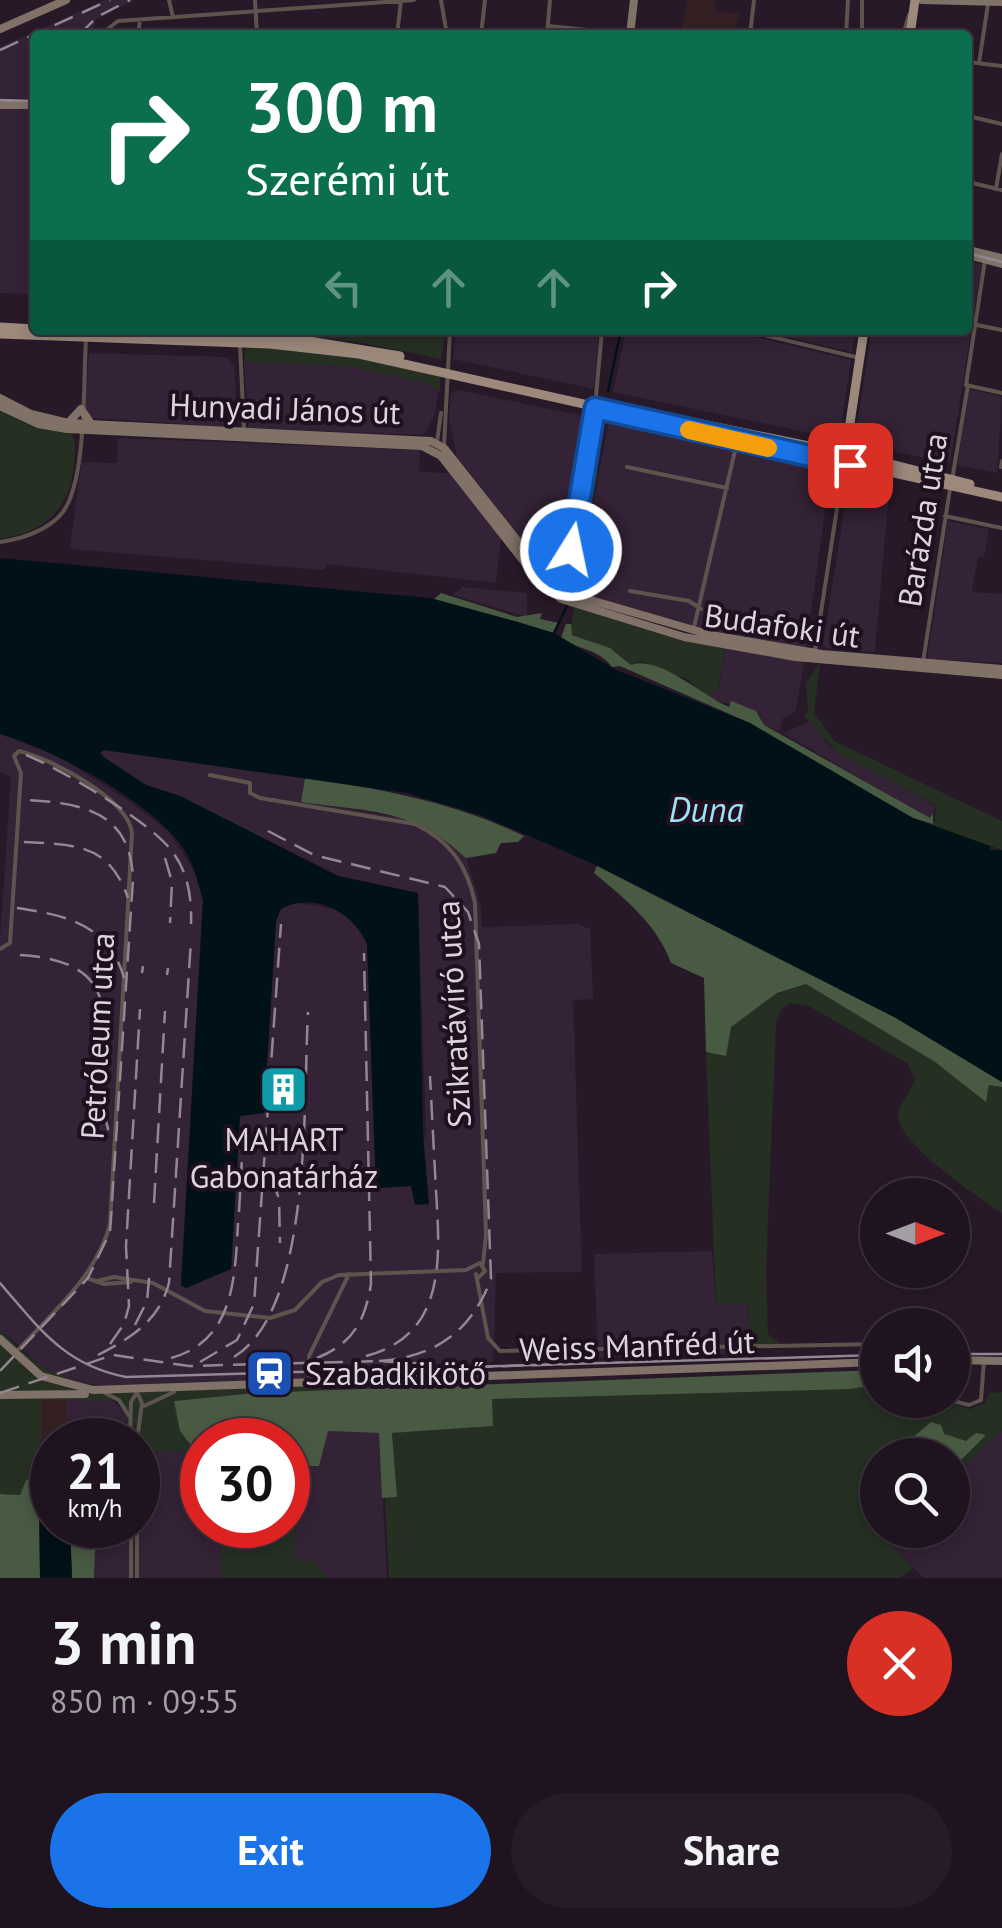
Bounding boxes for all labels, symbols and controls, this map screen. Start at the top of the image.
text: 300 m [245,61,438,151]
icon: right [80,70,210,200]
text: Szerémi út [245,149,449,207]
icon: left [316,260,371,315]
icon: ahead [421,260,476,315]
icon: ahead [526,260,581,315]
icon: right [631,260,686,315]
street label: Hunyadi János út [169,383,402,433]
pin [808,423,893,508]
street label: Barázda utca [888,430,956,610]
icon: arrive [823,438,878,493]
position arrow [519,498,623,602]
street label: Budafoki út [702,593,863,657]
water label: Duna [669,786,743,832]
street label: Szikratávíró utca [426,899,480,1129]
street label: Petróleum utca [71,931,123,1141]
building icon: MAHART Gabonatárház [258,1064,310,1116]
place label: MAHART Gabonatárház [190,1118,378,1197]
north arrow [860,1178,970,1288]
map controls [860,1178,970,1548]
button: sound [860,1308,970,1418]
street label: Weiss Manfréd út [519,1320,755,1370]
station icon: Szabadkikötő [244,1348,296,1400]
place label: Szabadkikötő [305,1352,486,1394]
speed limit sign: 30 [180,1418,310,1548]
text: 21 [67,1438,123,1503]
button: search [860,1438,970,1548]
text: km/h [68,1492,122,1524]
text: 3 min [50,1603,196,1681]
button: close [847,1611,952,1716]
text: 850 m · 09:55 [50,1680,239,1722]
button: Exit [50,1793,491,1908]
button: Share [511,1793,952,1908]

